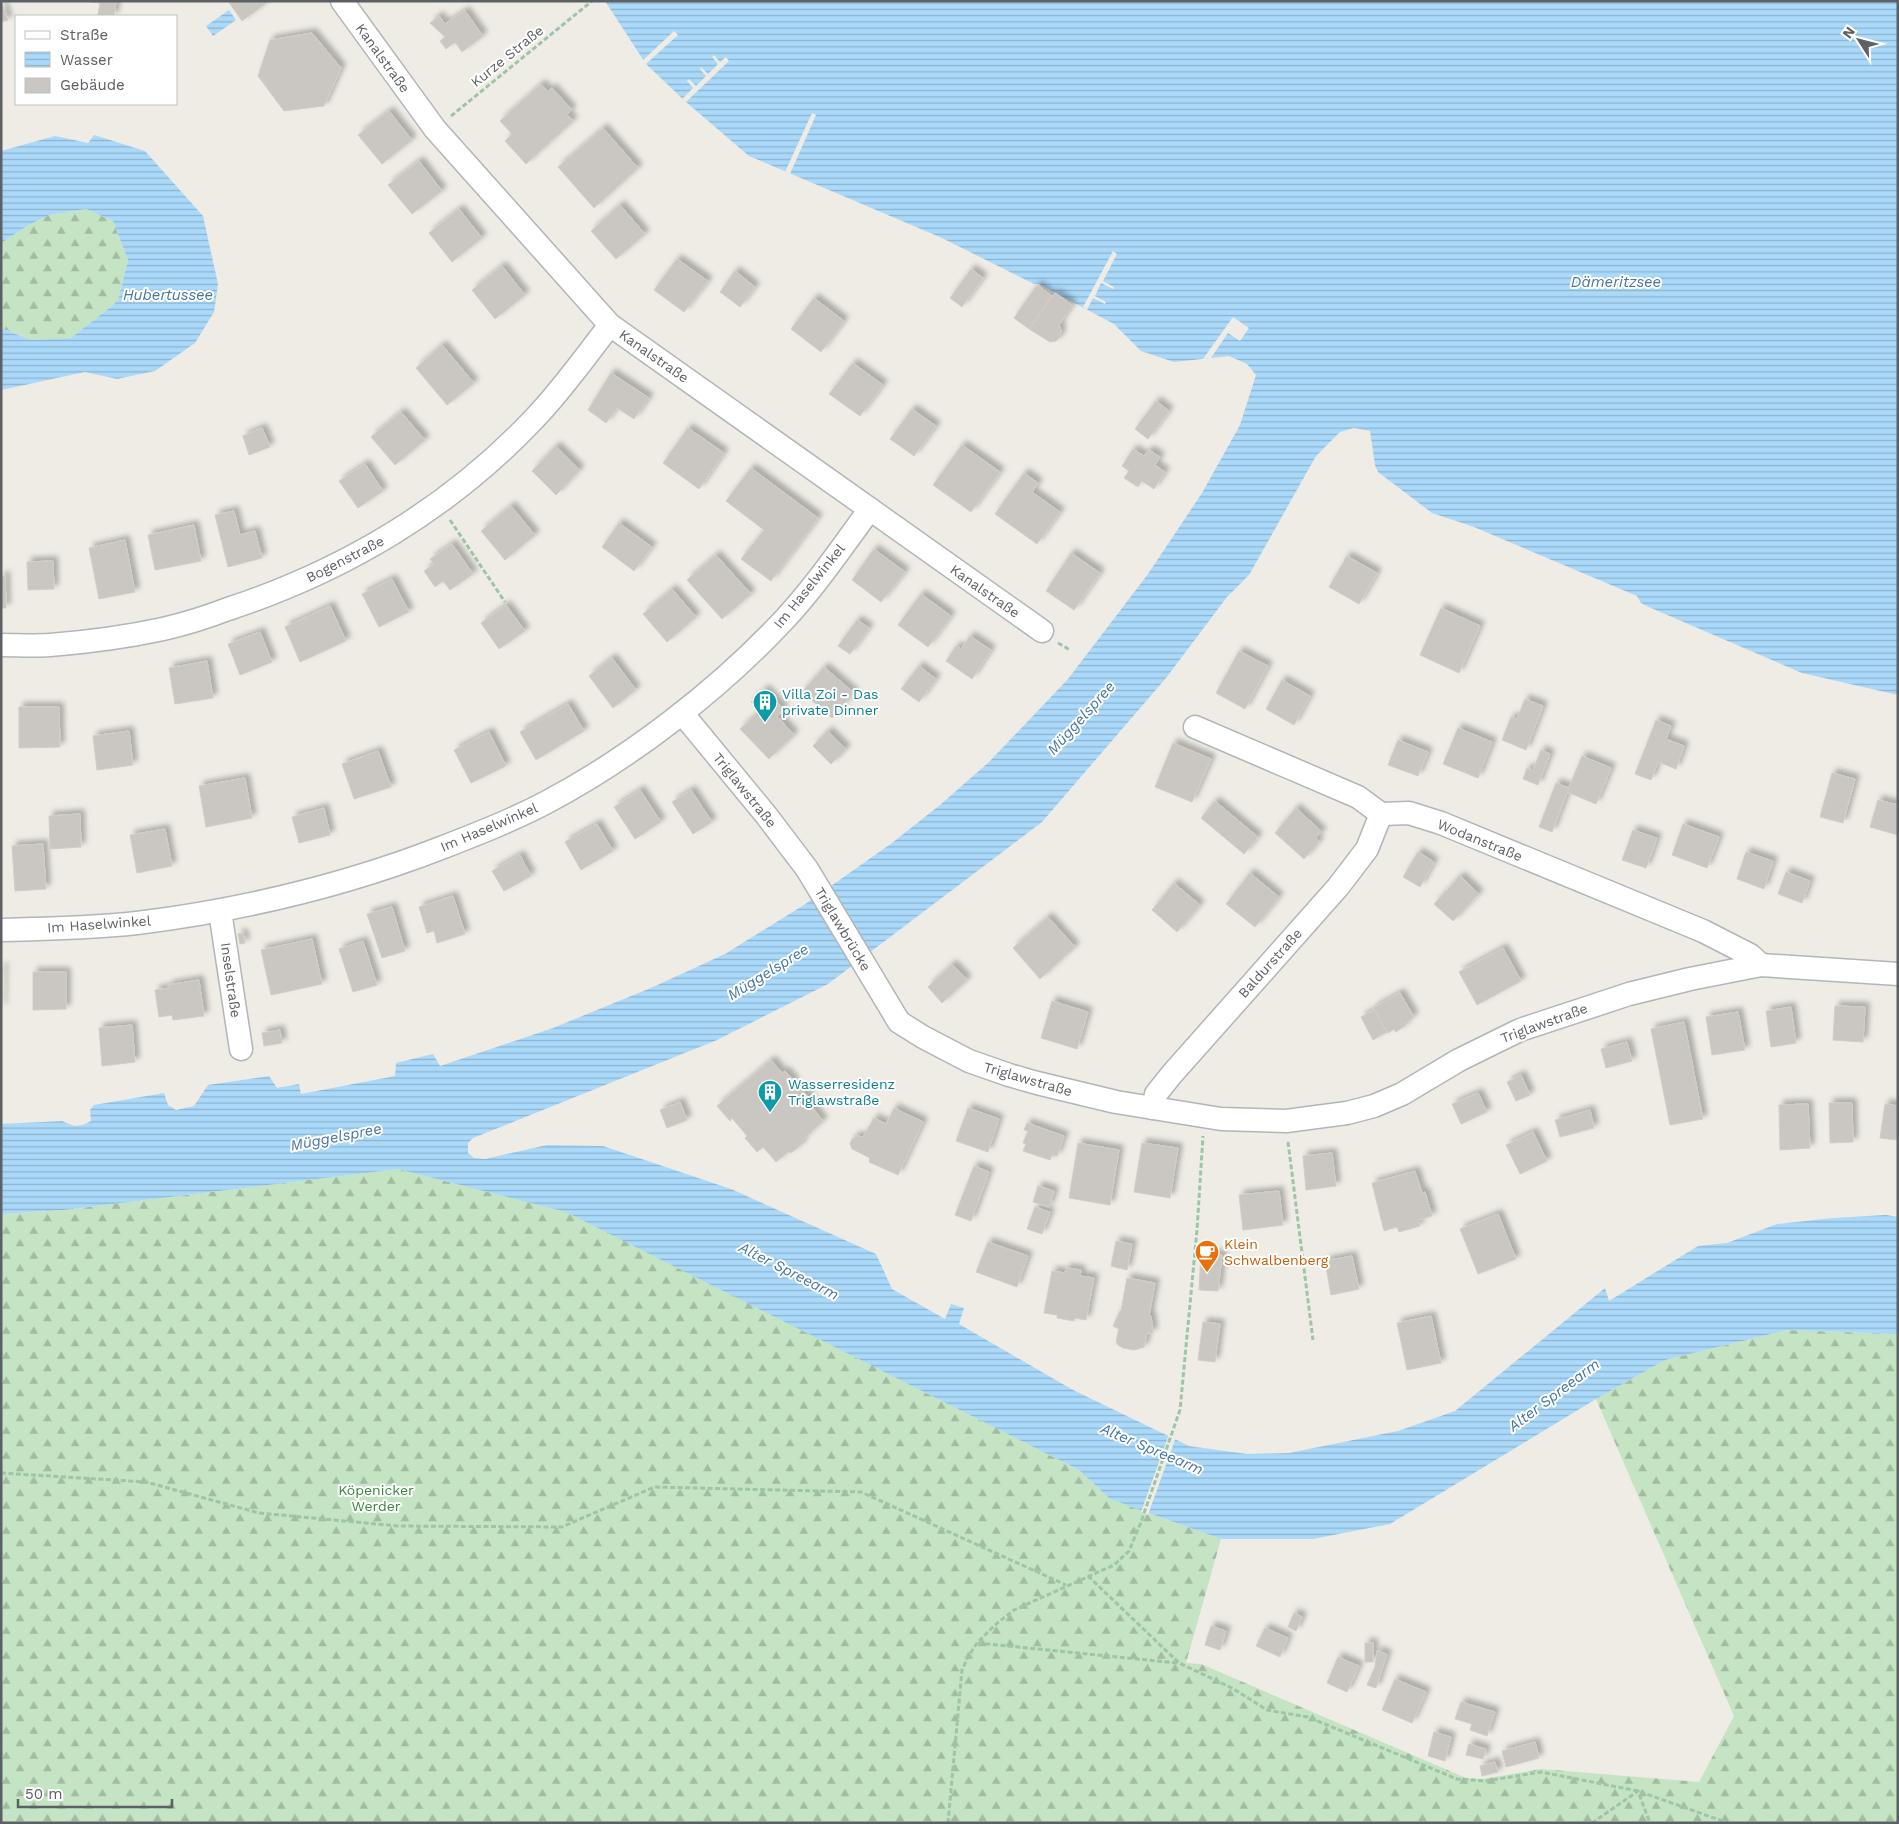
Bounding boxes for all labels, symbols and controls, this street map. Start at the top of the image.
legend [15,15,178,105]
north arrow [1834,15,1884,65]
street label: Kanalstraße [353,20,413,96]
street label: Kurze Straße [468,22,546,90]
text: N [1839,23,1858,41]
text: Straße [60,26,108,44]
text: Wasser [60,51,113,69]
text: Gebäude [60,76,125,94]
water label: Dämeritzsee [1571,273,1661,291]
water label: Hubertussee [123,286,213,304]
street label: Kanalstraße [616,326,692,386]
street label: Bogenstraße [303,533,387,585]
street label: Im Haselwinkel [770,540,848,631]
street label: Kanalstraße [947,561,1023,621]
water label: Müggelspree [1043,678,1119,758]
place label: Villa Zoi - Das private Dinner [782,686,879,718]
building icon: Villa Zoi - Das private Dinner [752,689,778,723]
street label: Triglawstraße [710,749,780,831]
street label: Im Haselwinkel [438,799,541,855]
street label: Wodanstraße [1435,816,1525,864]
street label: Triglawbrücke [812,884,874,974]
street label: Im Haselwinkel [47,912,152,936]
street label: Baldurstraße [1235,925,1305,1001]
water label: Müggelspree [724,940,812,1004]
street label: Inselstraße [218,941,244,1019]
street label: Triglawstraße [1498,1000,1590,1046]
street label: Triglawstraße [982,1059,1074,1099]
place label: Wasserresidenz Triglawstraße [788,1076,895,1108]
building icon: Wasserresidenz Triglawstraße [757,1079,783,1113]
water label: Müggelspree [289,1119,383,1155]
place label: Klein Schwalbenberg [1224,1236,1329,1268]
water label: Alter Spreearm [735,1238,842,1304]
cafe icon: Klein Schwalbenberg [1194,1239,1220,1273]
water label: Alter Spreearm [1504,1355,1603,1436]
water label: Alter Spreearm [1097,1419,1206,1479]
park label: Köpenicker Werder [338,1482,414,1514]
scale bar [18,1776,171,1808]
text: 50 m [25,1785,62,1803]

